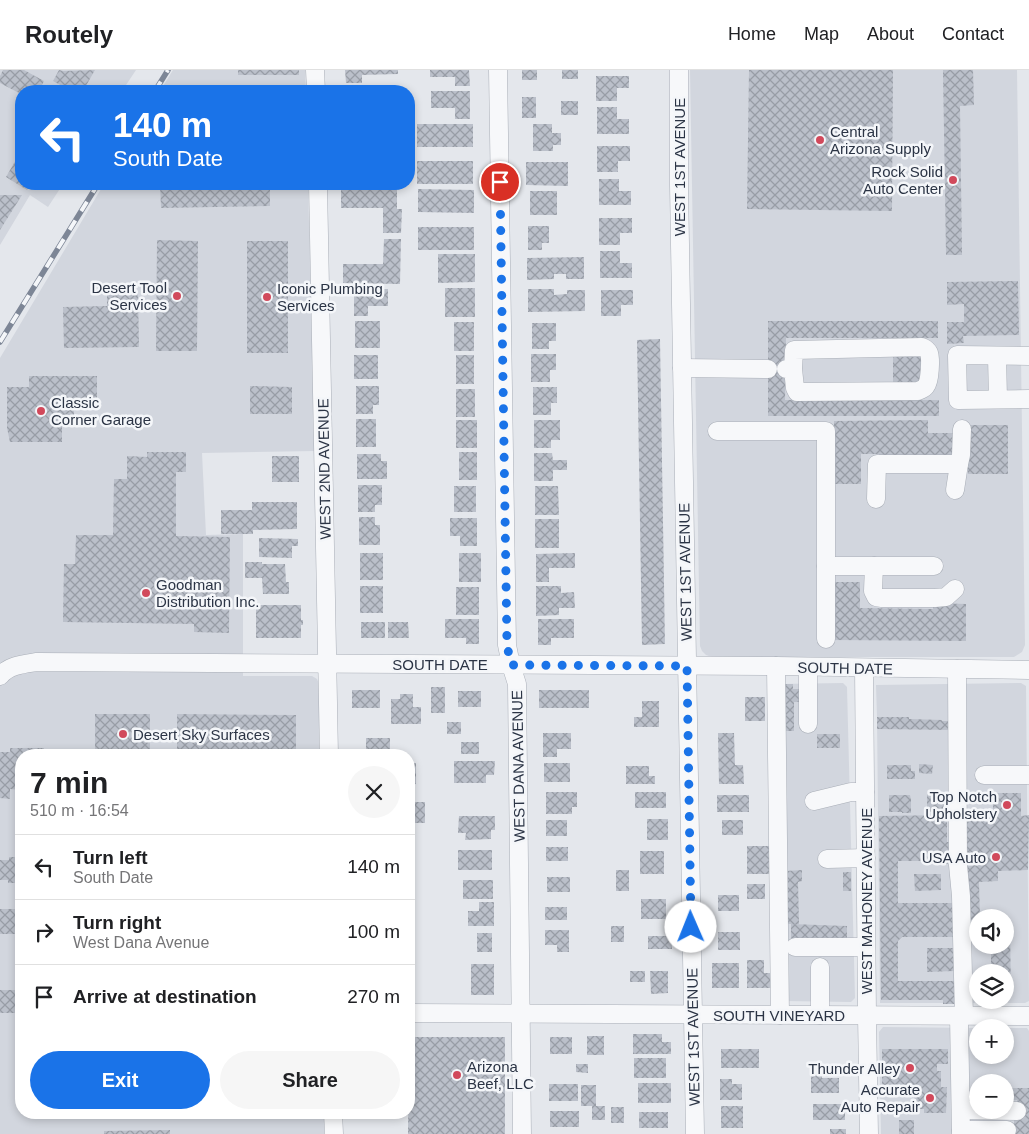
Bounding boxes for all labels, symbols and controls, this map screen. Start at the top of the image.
text: Routely [25,21,113,48]
text: Home [728,24,776,44]
text: Map [804,24,839,44]
text: About [867,24,914,44]
text: Contact [942,24,1004,44]
street label: WEST 1ST AVENUE [671,98,688,236]
icon: left [30,105,95,170]
text: 140 m [113,105,212,144]
place label: Central Arizona Supply [830,123,931,157]
marker: Central Arizona Supply [814,134,826,146]
text: South Date [113,146,223,171]
pin [479,161,521,203]
place label: Rock Solid Auto Center [863,163,943,197]
icon: arrive [486,168,514,196]
marker: Rock Solid Auto Center [947,174,959,186]
place label: Desert Tool Services [91,279,167,313]
place label: Iconic Plumbing Services [277,280,383,314]
marker: Desert Tool Services [171,290,183,302]
marker: Iconic Plumbing Services [261,291,273,303]
place label: Classic Corner Garage [51,394,151,428]
street label: WEST 2ND AVENUE [314,398,334,540]
marker: Classic Corner Garage [35,405,47,417]
street label: WEST 1ST AVENUE [675,503,695,641]
place label: Goodman Distribution Inc. [156,576,259,610]
marker: Goodman Distribution Inc. [140,587,152,599]
street label: SOUTH DATE [392,656,488,673]
street label: SOUTH DATE [797,659,893,677]
street label: WEST DANA AVENUE [508,690,528,842]
place label: Desert Sky Surfaces [133,726,270,743]
marker: Desert Sky Surfaces [117,728,129,740]
text: 7 min [30,766,108,799]
button: close [348,766,400,818]
place label: Top Notch Upholstery [925,788,997,822]
marker: Top Notch Upholstery [1001,799,1013,811]
text: 510 m · 16:54 [30,802,129,819]
street label: WEST MAHONEY AVENUE [858,808,875,994]
text: Turn left [73,847,148,868]
place label: USA Auto [922,849,986,866]
marker: USA Auto [990,851,1002,863]
icon: left [30,853,58,881]
text: 140 m [347,856,400,877]
text: South Date [73,869,153,886]
position arrow [664,900,716,952]
map controls [969,909,1014,1119]
button: sound [969,909,1014,954]
text: Turn right [73,912,161,933]
icon: right [30,918,58,946]
text: 100 m [347,921,400,942]
text: West Dana Avenue [73,934,209,951]
button: layers [969,964,1014,1009]
street label: WEST 1ST AVENUE [683,968,703,1106]
icon: arrive [30,983,58,1011]
text: Arrive at destination [73,986,257,1007]
text: 270 m [347,986,400,1007]
street label: SOUTH VINEYARD [713,1007,845,1024]
button: + [969,1019,1014,1064]
button: Exit [30,1051,210,1109]
button: Share [220,1051,400,1109]
place label: Arizona Beef, LLC [467,1058,534,1092]
place label: Thunder Alley [808,1060,900,1077]
marker: Thunder Alley [904,1062,916,1074]
marker: Arizona Beef, LLC [451,1069,463,1081]
button: − [969,1074,1014,1119]
place label: Accurate Auto Repair [841,1081,920,1115]
marker: Accurate Auto Repair [924,1092,936,1104]

